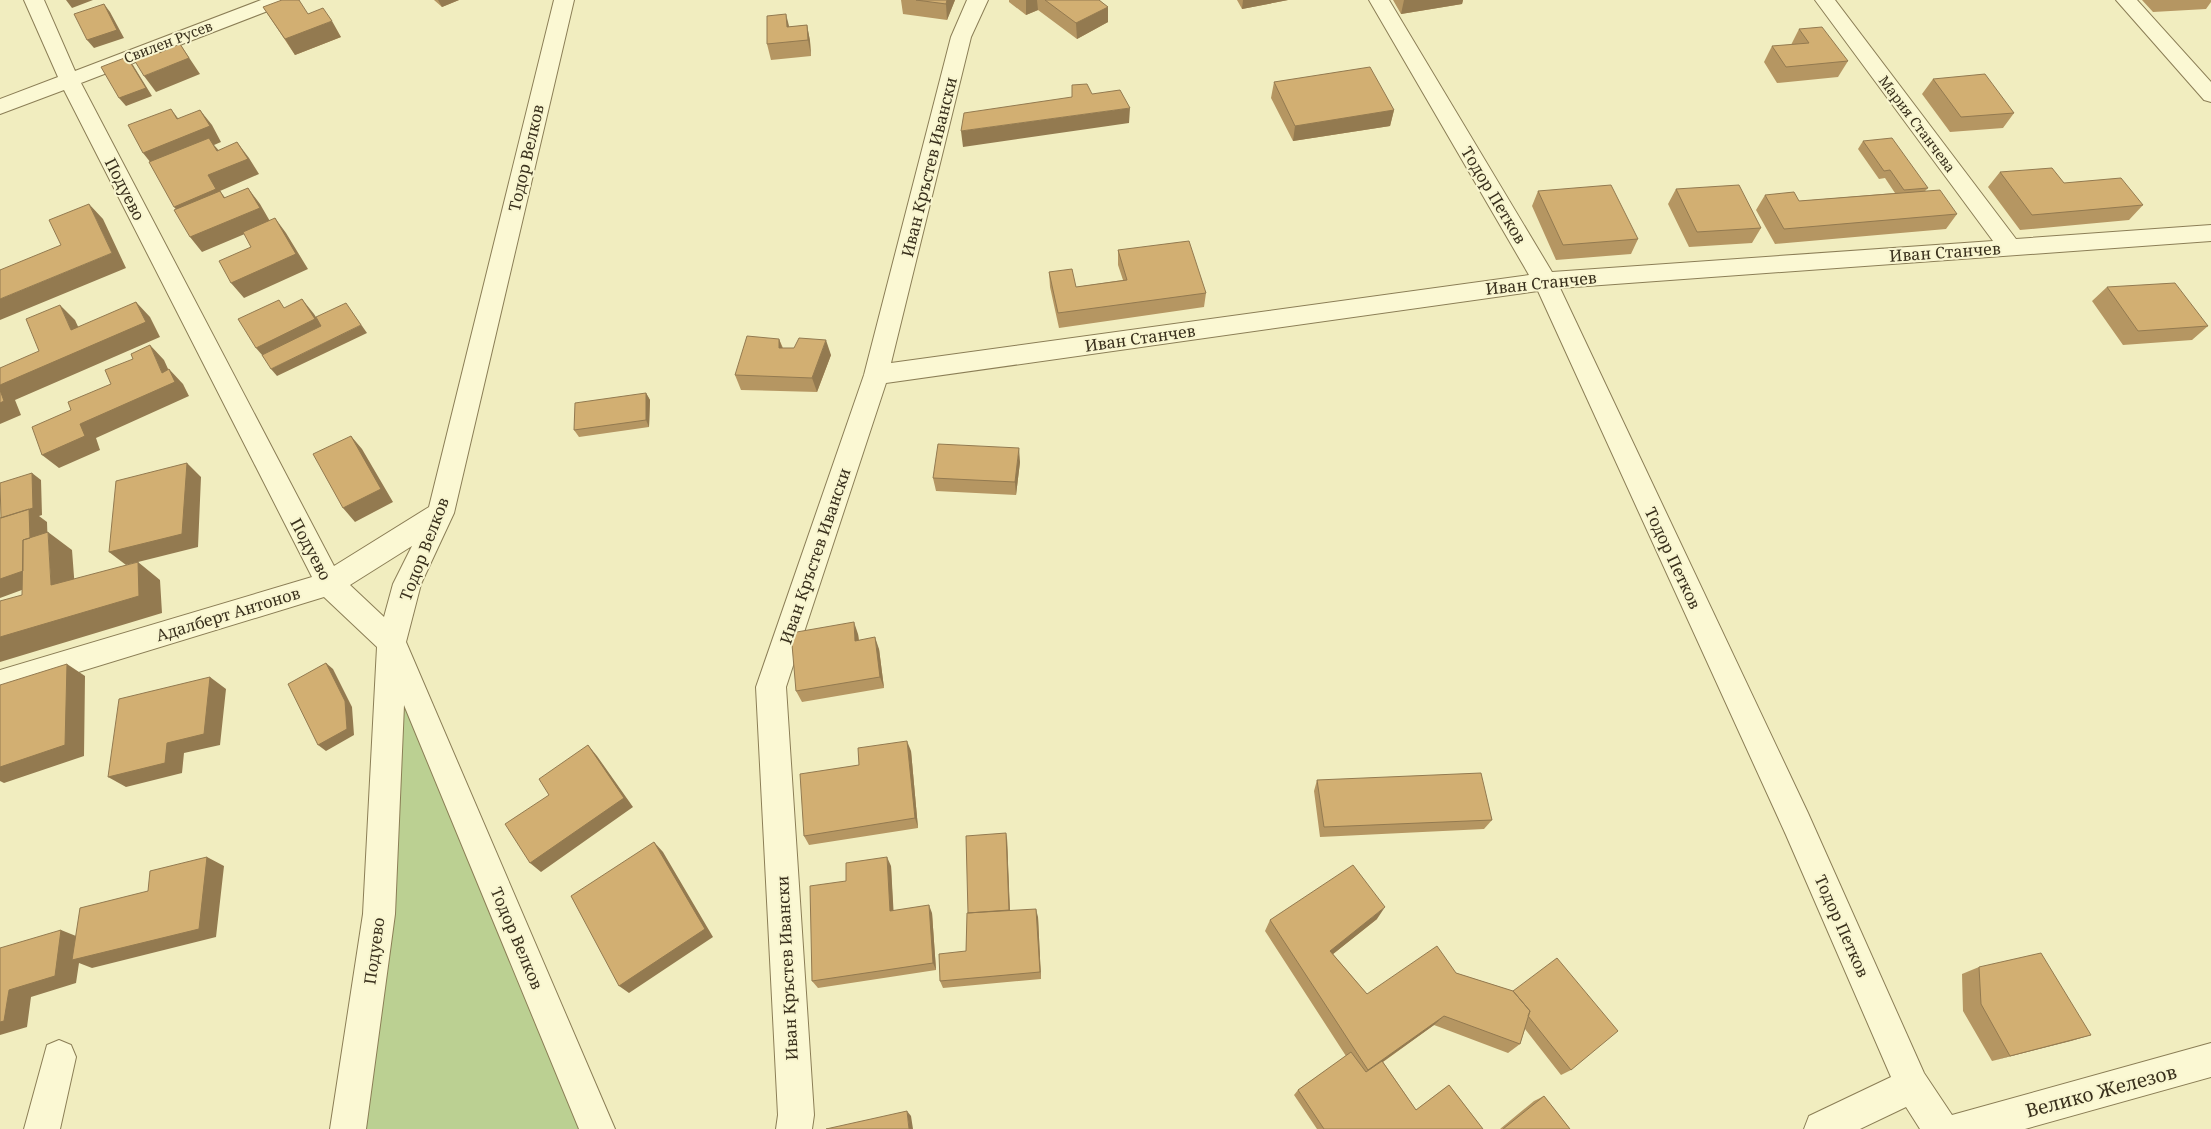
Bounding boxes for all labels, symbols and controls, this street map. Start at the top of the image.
street label: Свилен Русев [121,16,215,67]
street label: Мария Станчева [1875,71,1960,176]
street label: Иван Кръстев Ивански [896,75,962,259]
street label: Тодор Велков [503,102,549,214]
street label: Тодор Петков [1456,142,1532,248]
street label: Подуево [100,154,150,224]
street label: Иван Станчев [1889,237,2001,267]
street label: Иван Станчев [1484,266,1598,300]
street label: Иван Станчев [1083,319,1197,357]
street label: Иван Кръстев Ивански [775,465,856,647]
street label: Тодор Велков [394,494,454,604]
street label: Тодор Петков [1640,504,1706,613]
street label: Подуево [285,514,337,584]
street label: Адалберт Антонов [153,582,303,646]
street label: Тодор Петков [1810,871,1874,981]
street label: Иван Кръстев Ивански [771,875,803,1061]
street label: Тодор Велков [486,883,548,993]
street label: Подуево [358,916,390,986]
street label: Велико Железов [2023,1058,2179,1124]

